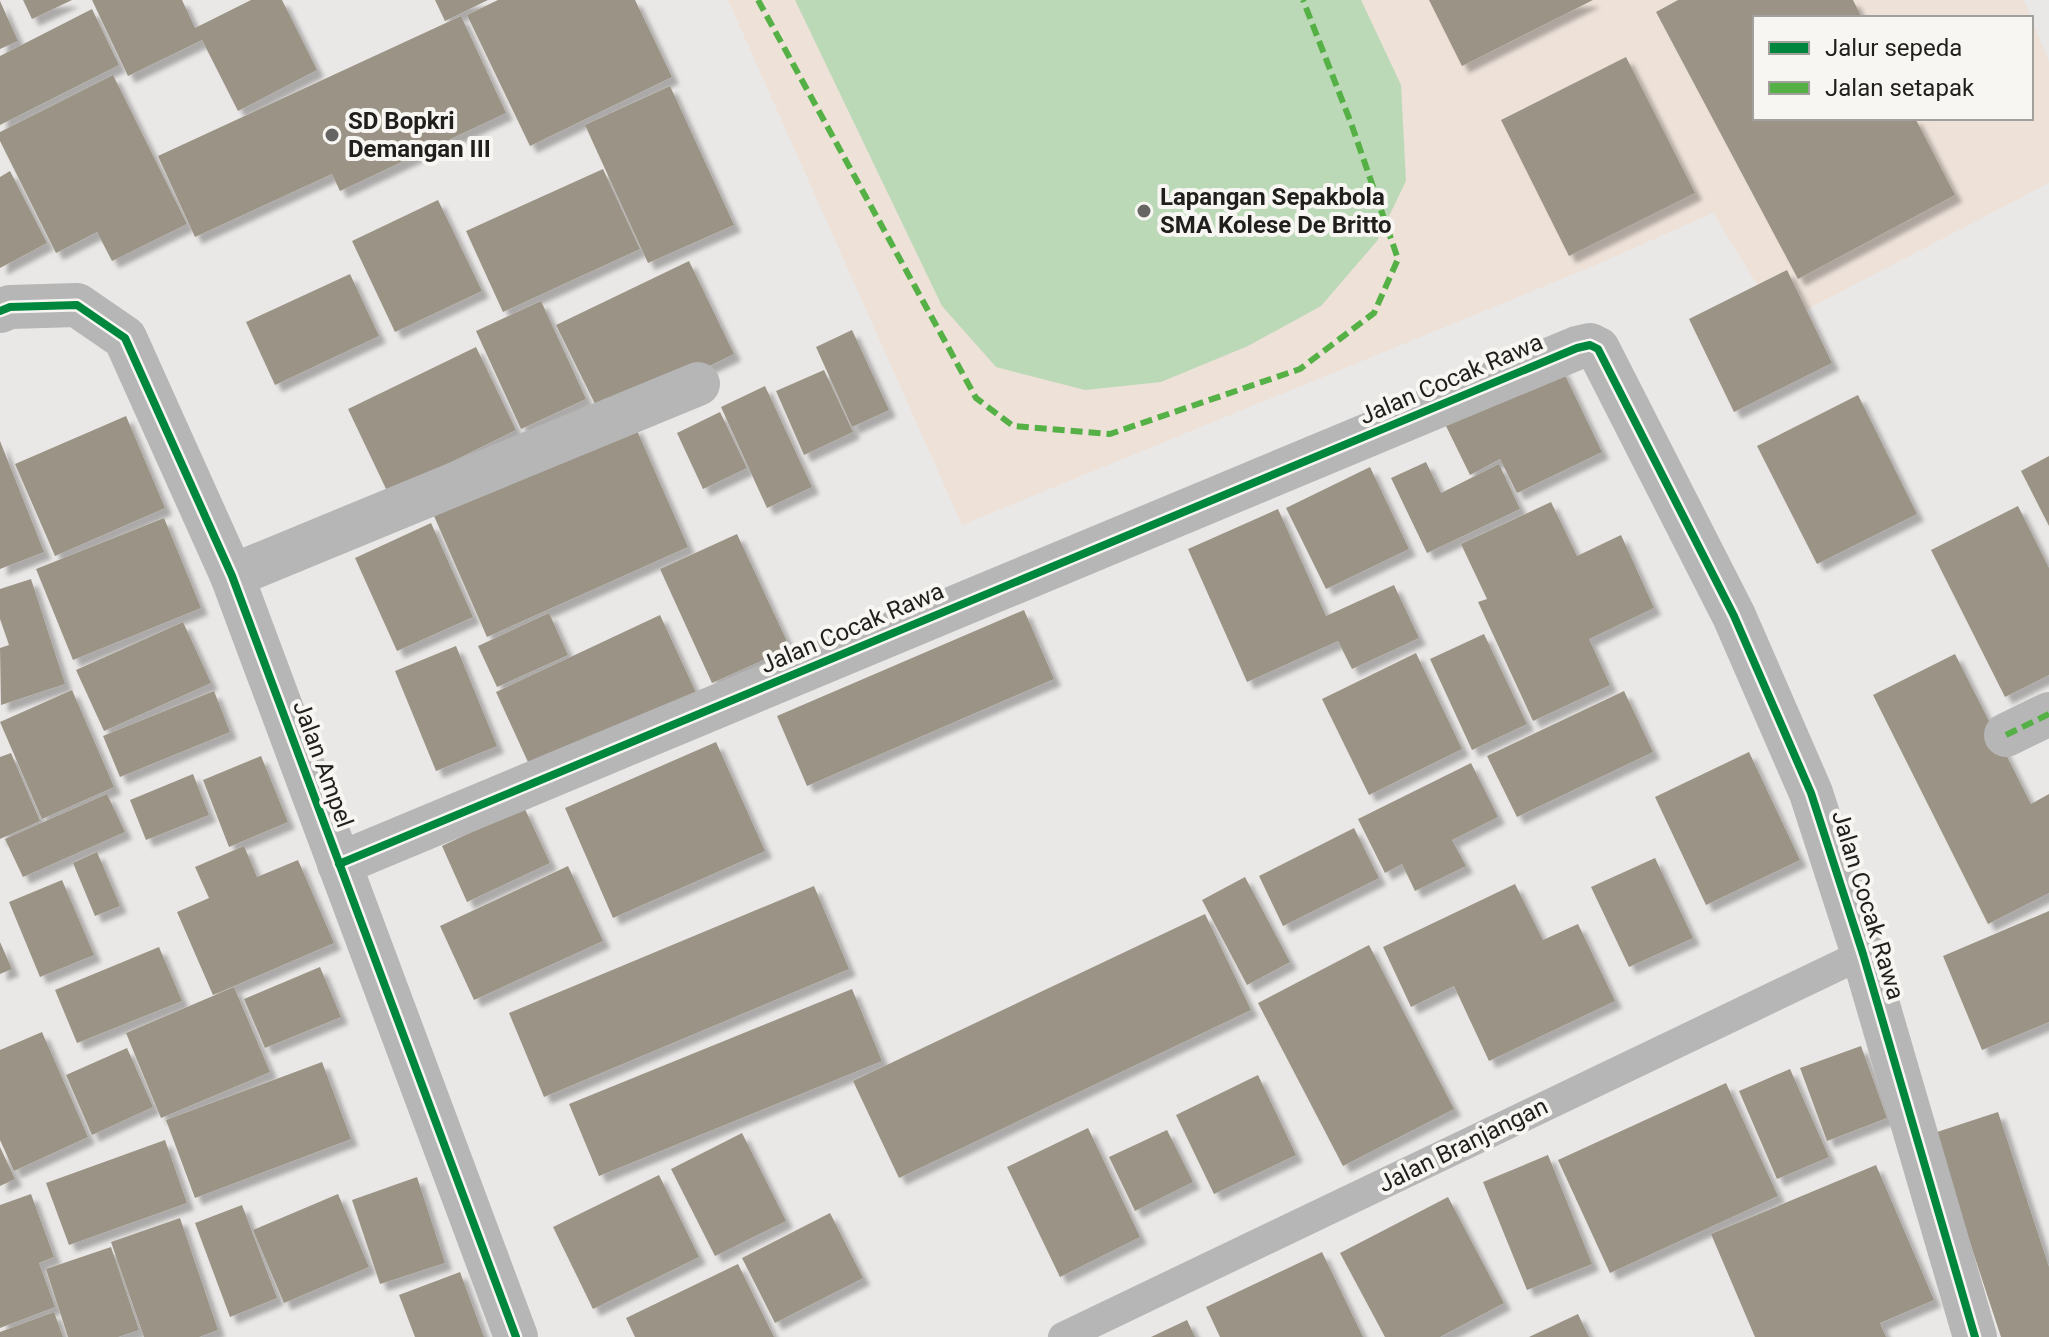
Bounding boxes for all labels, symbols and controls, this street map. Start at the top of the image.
legend [1753,16,2033,120]
text: Jalur sepeda [1825,34,1962,62]
text: Jalan setapak [1825,74,1975,102]
place label: SD Bopkri Demangan III [348,107,491,163]
marker: SD Bopkri Demangan III [323,126,341,144]
place label: Lapangan Sepakbola SMA Kolese De Britto [1160,183,1392,239]
marker: Lapangan Sepakbola SMA Kolese De Britto [1135,202,1153,220]
street label: Jalan Cocak Rawa [1355,328,1547,430]
street label: Jalan Cocak Rawa [756,577,948,679]
street label: Jalan Ampel [287,697,359,831]
street label: Jalan Cocak Rawa [1826,807,1910,1003]
street label: Jalan Branjangan [1374,1092,1552,1198]

